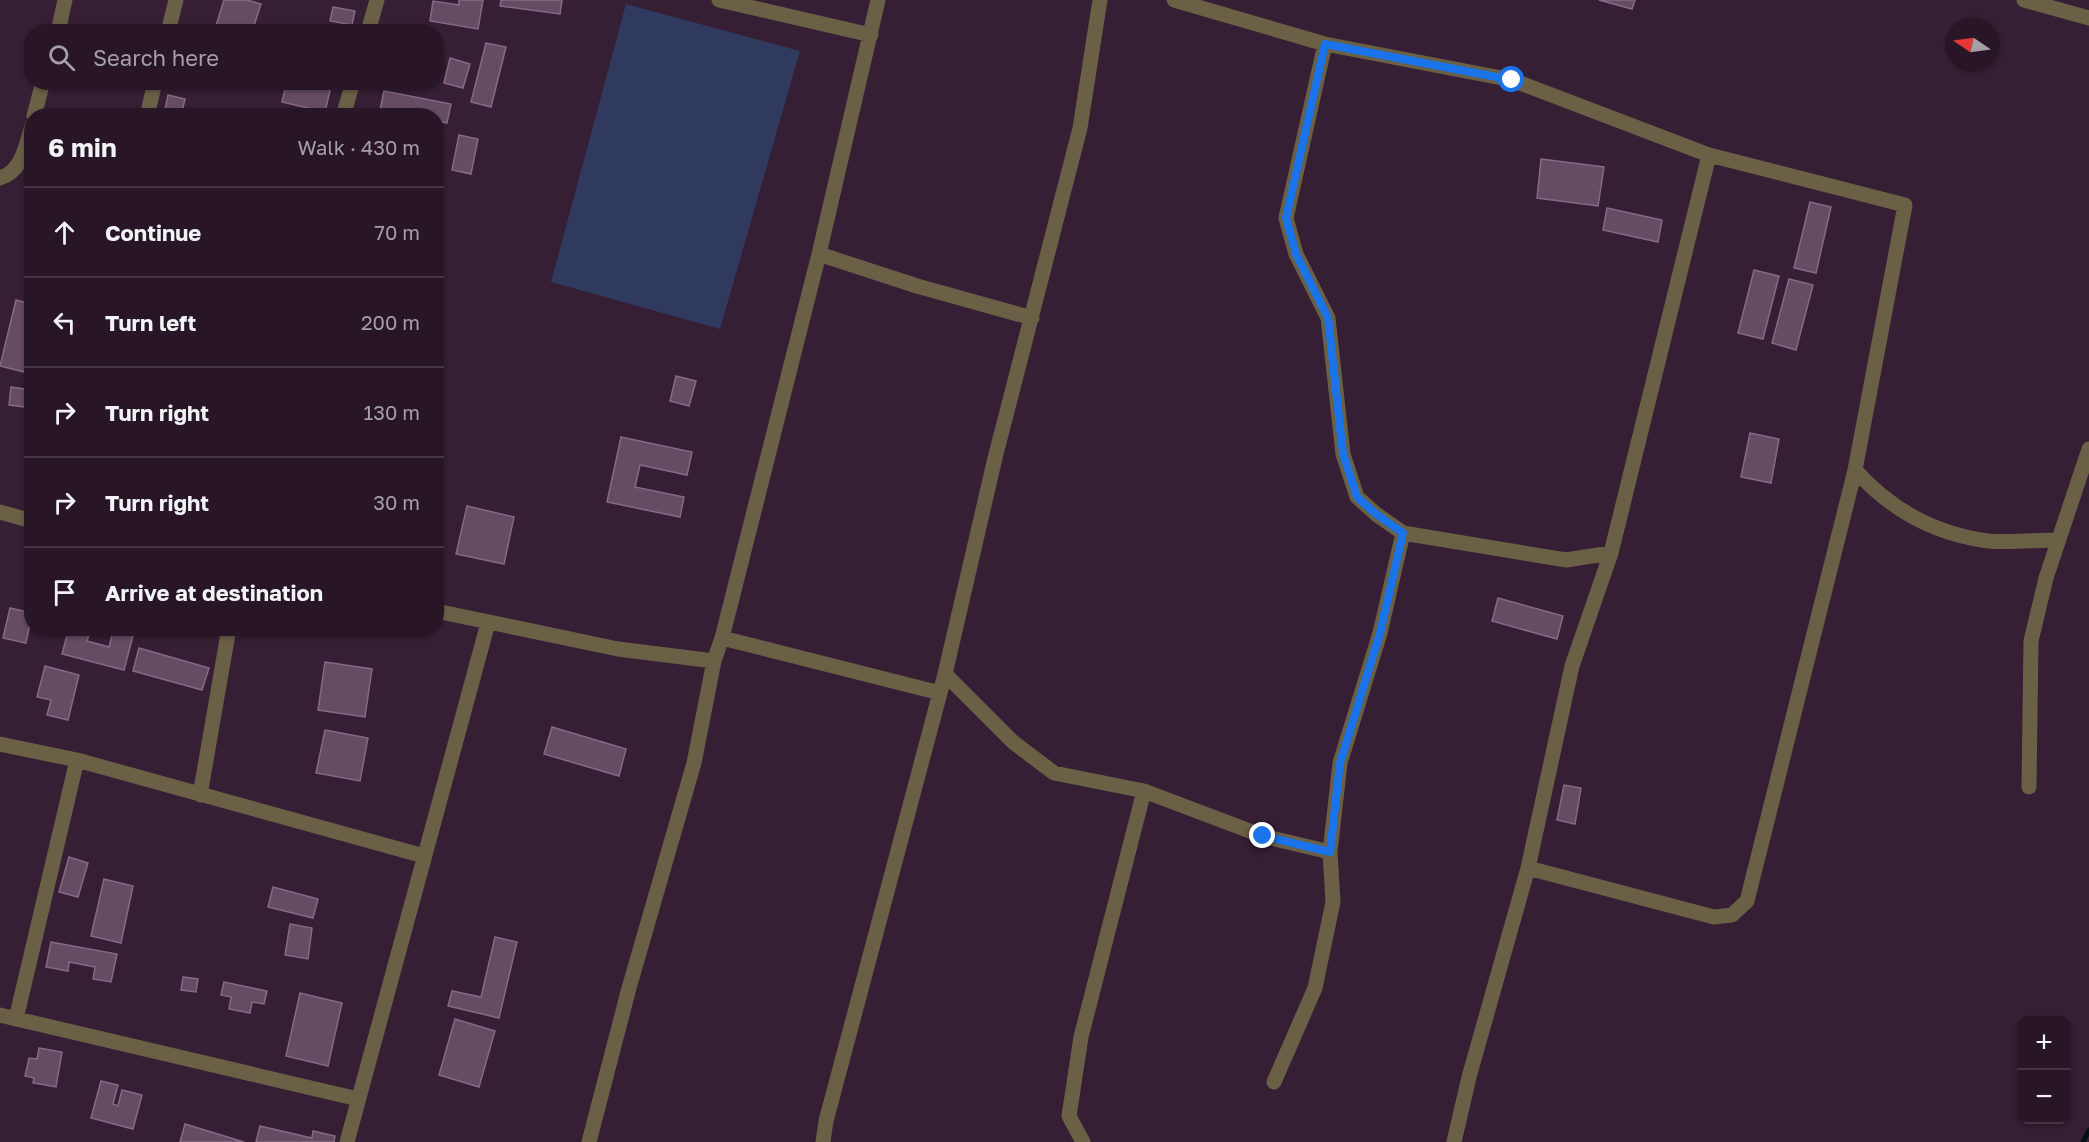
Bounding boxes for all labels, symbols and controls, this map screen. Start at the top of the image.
north arrow [1945,18,1999,72]
search box [24,24,444,90]
icon: search [45,41,78,74]
text: Search here [93,44,219,71]
route start [1498,66,1524,92]
text: 6 min [48,132,117,163]
text: Walk · 430 m [298,135,420,159]
icon: ahead [48,216,81,249]
text: Continue [105,219,201,246]
text: 70 m [374,220,420,244]
icon: left [48,306,81,339]
text: Turn left [105,309,196,336]
text: 200 m [361,310,420,334]
icon: right [48,396,81,429]
text: Turn right [105,399,209,426]
text: 130 m [364,400,420,424]
icon: right [48,486,81,519]
text: Turn right [105,489,209,516]
text: 30 m [373,490,420,514]
icon: arrive [48,576,81,609]
text: Arrive at destination [105,579,323,606]
route end [1249,822,1275,848]
map controls [2017,1016,2071,1124]
button: + [2017,1016,2071,1070]
button: − [2017,1070,2071,1124]

